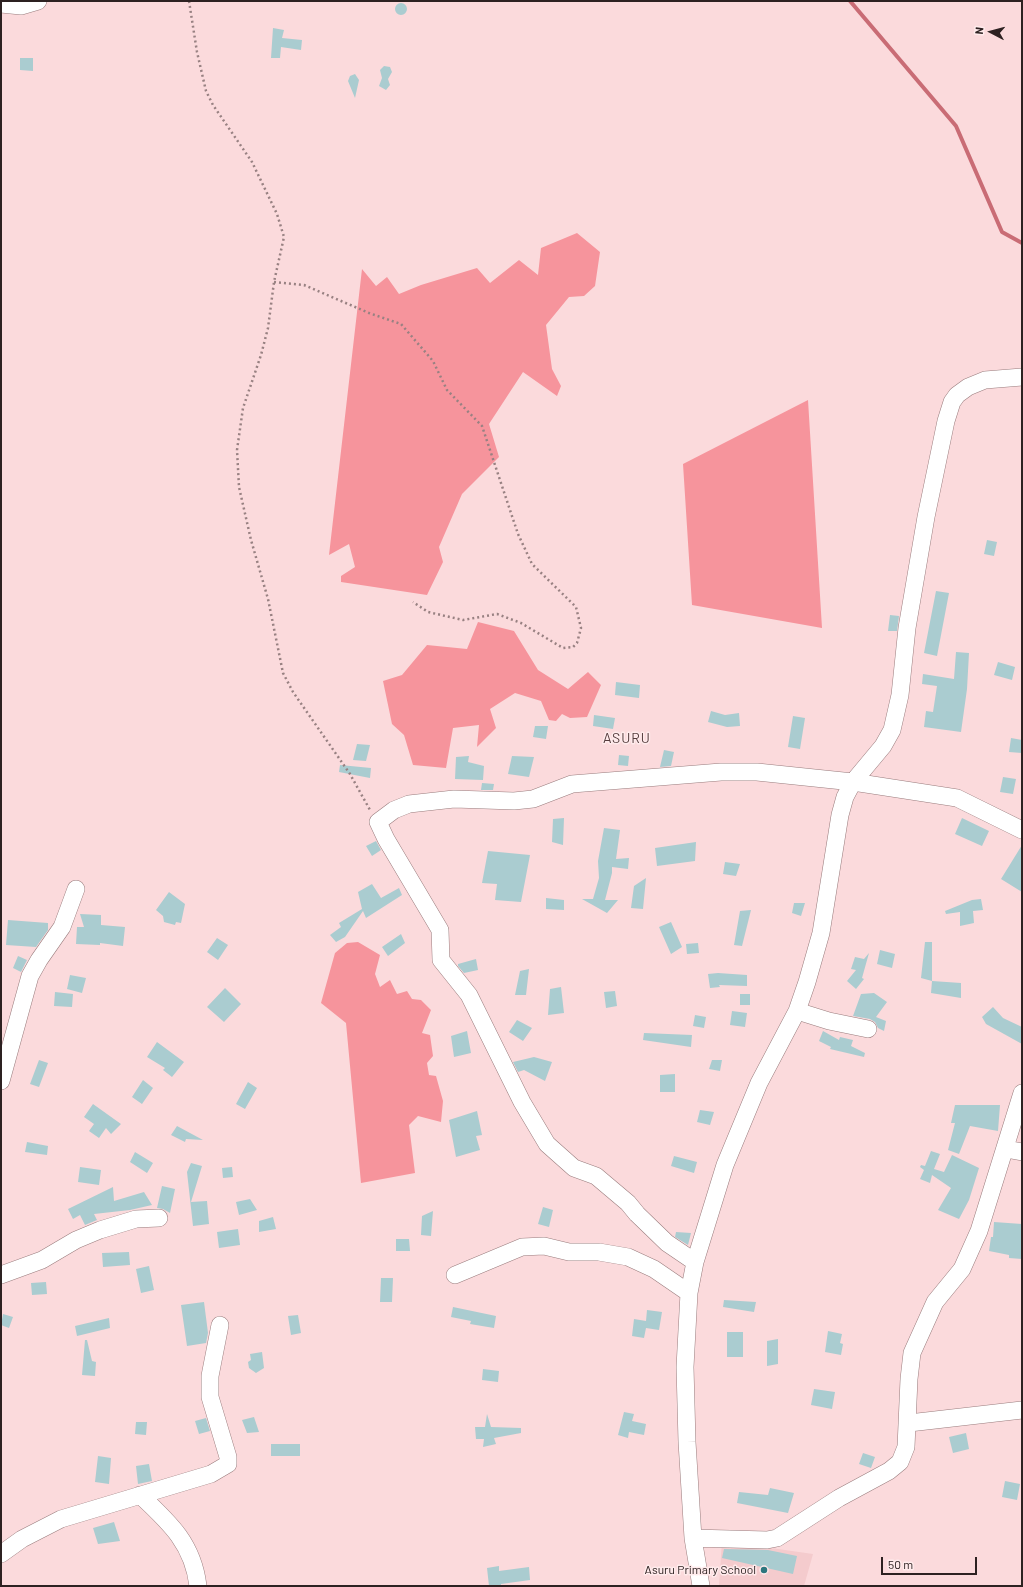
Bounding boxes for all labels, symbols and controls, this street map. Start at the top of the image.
north arrow [971,12,1011,52]
text: N [972,26,985,35]
district label: ASURU [603,730,651,746]
scale bar [883,1549,979,1575]
text: 50 m [888,1557,913,1571]
place label: Asuru Primary School [645,1563,756,1577]
marker: Asuru Primary School [759,1565,769,1575]

